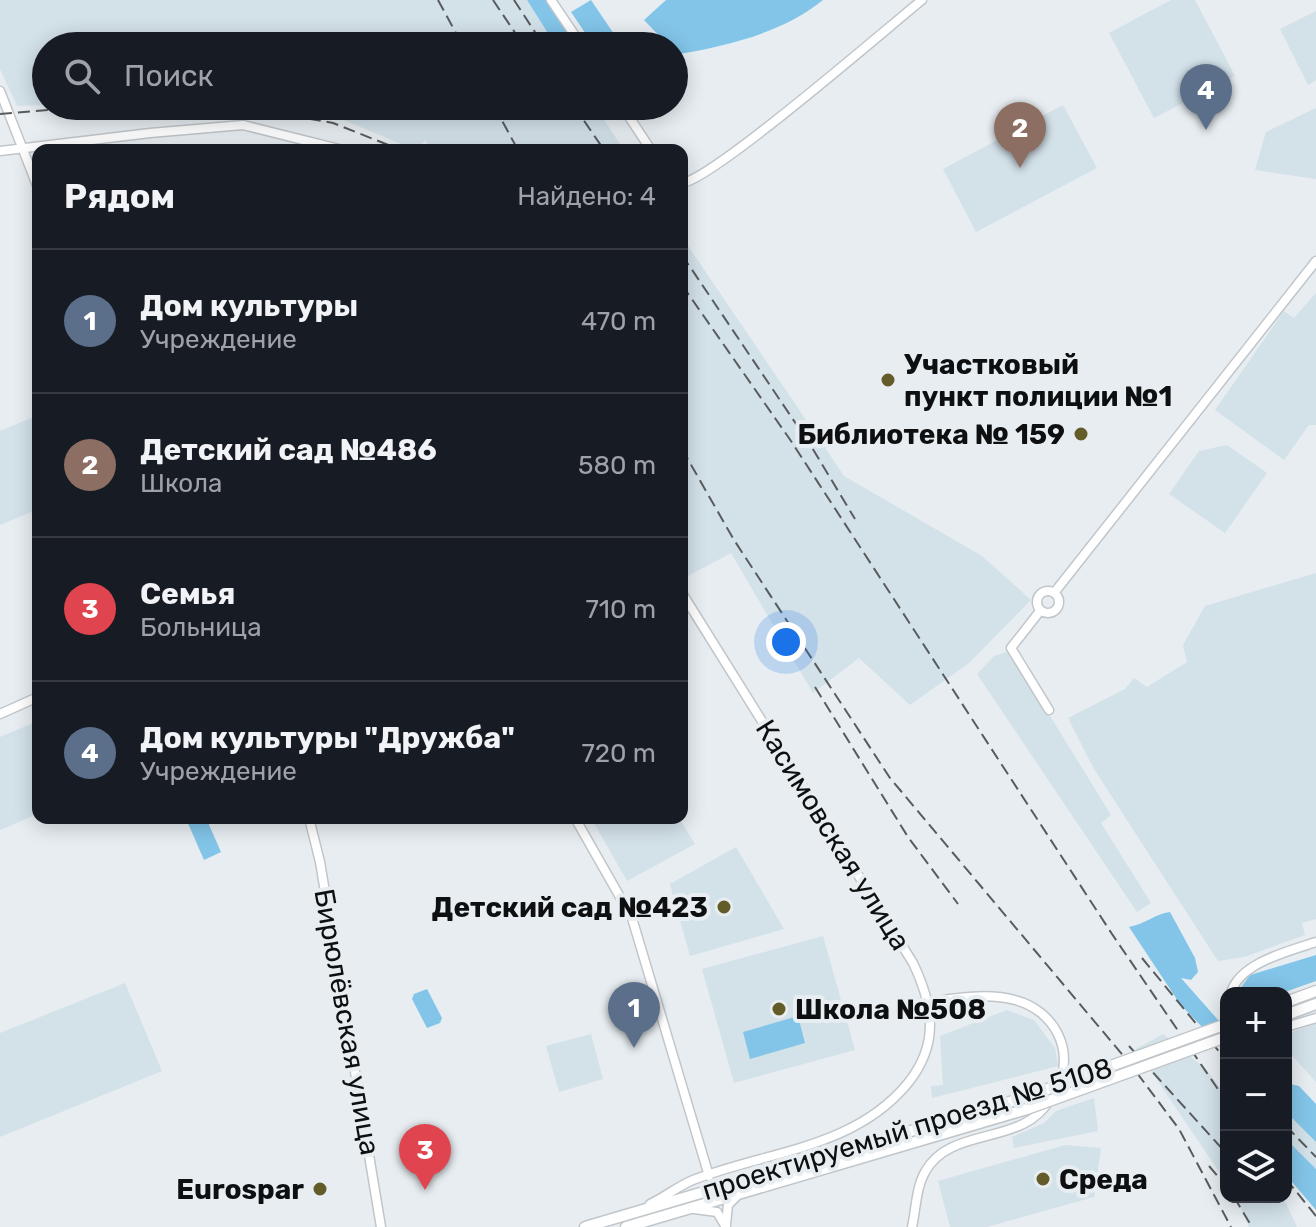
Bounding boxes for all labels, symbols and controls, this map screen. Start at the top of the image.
search box [32,32,688,120]
icon: search [60,54,104,98]
text: Поиск [124,58,214,94]
pin: 4 [1180,64,1232,130]
pin: 2 [994,102,1046,168]
text: Рядом [64,176,175,217]
text: Найдено: 4 [517,181,656,212]
text: Дом культуры [140,288,358,324]
text: 1 [84,306,96,337]
text: 470 m [581,306,656,337]
text: Учреждение [140,324,297,355]
place label: Участковый пункт полиции №1 [904,348,1172,413]
marker: Участковый пункт полиции №1 [879,371,897,389]
place label: Библиотека № 159 [798,418,1065,451]
marker: Библиотека № 159 [1072,425,1090,443]
text: Детский сад №486 [140,432,437,468]
text: 2 [82,450,98,481]
text: 580 m [578,450,656,481]
text: Школа [140,468,222,499]
text: Семья [140,576,236,612]
text: 3 [81,594,99,625]
text: 710 m [586,594,656,625]
text: Больница [140,612,262,643]
your location [766,622,806,662]
street label: Касимовская улица [749,714,917,956]
text: Дом культуры "Дружба" [140,720,515,756]
text: 4 [81,738,99,769]
text: 720 m [581,738,656,769]
text: Учреждение [140,756,297,787]
street label: Бирюлёвская улица [307,886,387,1158]
place label: Детский сад №423 [432,891,708,924]
marker: Детский сад №423 [715,898,733,916]
pin: 1 [608,982,660,1048]
map controls [1220,987,1292,1203]
button: + [1220,987,1292,1059]
place label: Школа №508 [795,993,986,1026]
marker: Школа №508 [770,1000,788,1018]
street label: проектируемый проезд № 5108 [698,1051,1116,1207]
button: − [1220,1059,1292,1131]
pin: 3 [399,1124,451,1190]
button: layers [1220,1131,1292,1203]
place label: Среда [1059,1163,1148,1196]
marker: Среда [1034,1170,1052,1188]
place label: Eurospar [176,1173,304,1206]
marker: Eurospar [311,1180,329,1198]

